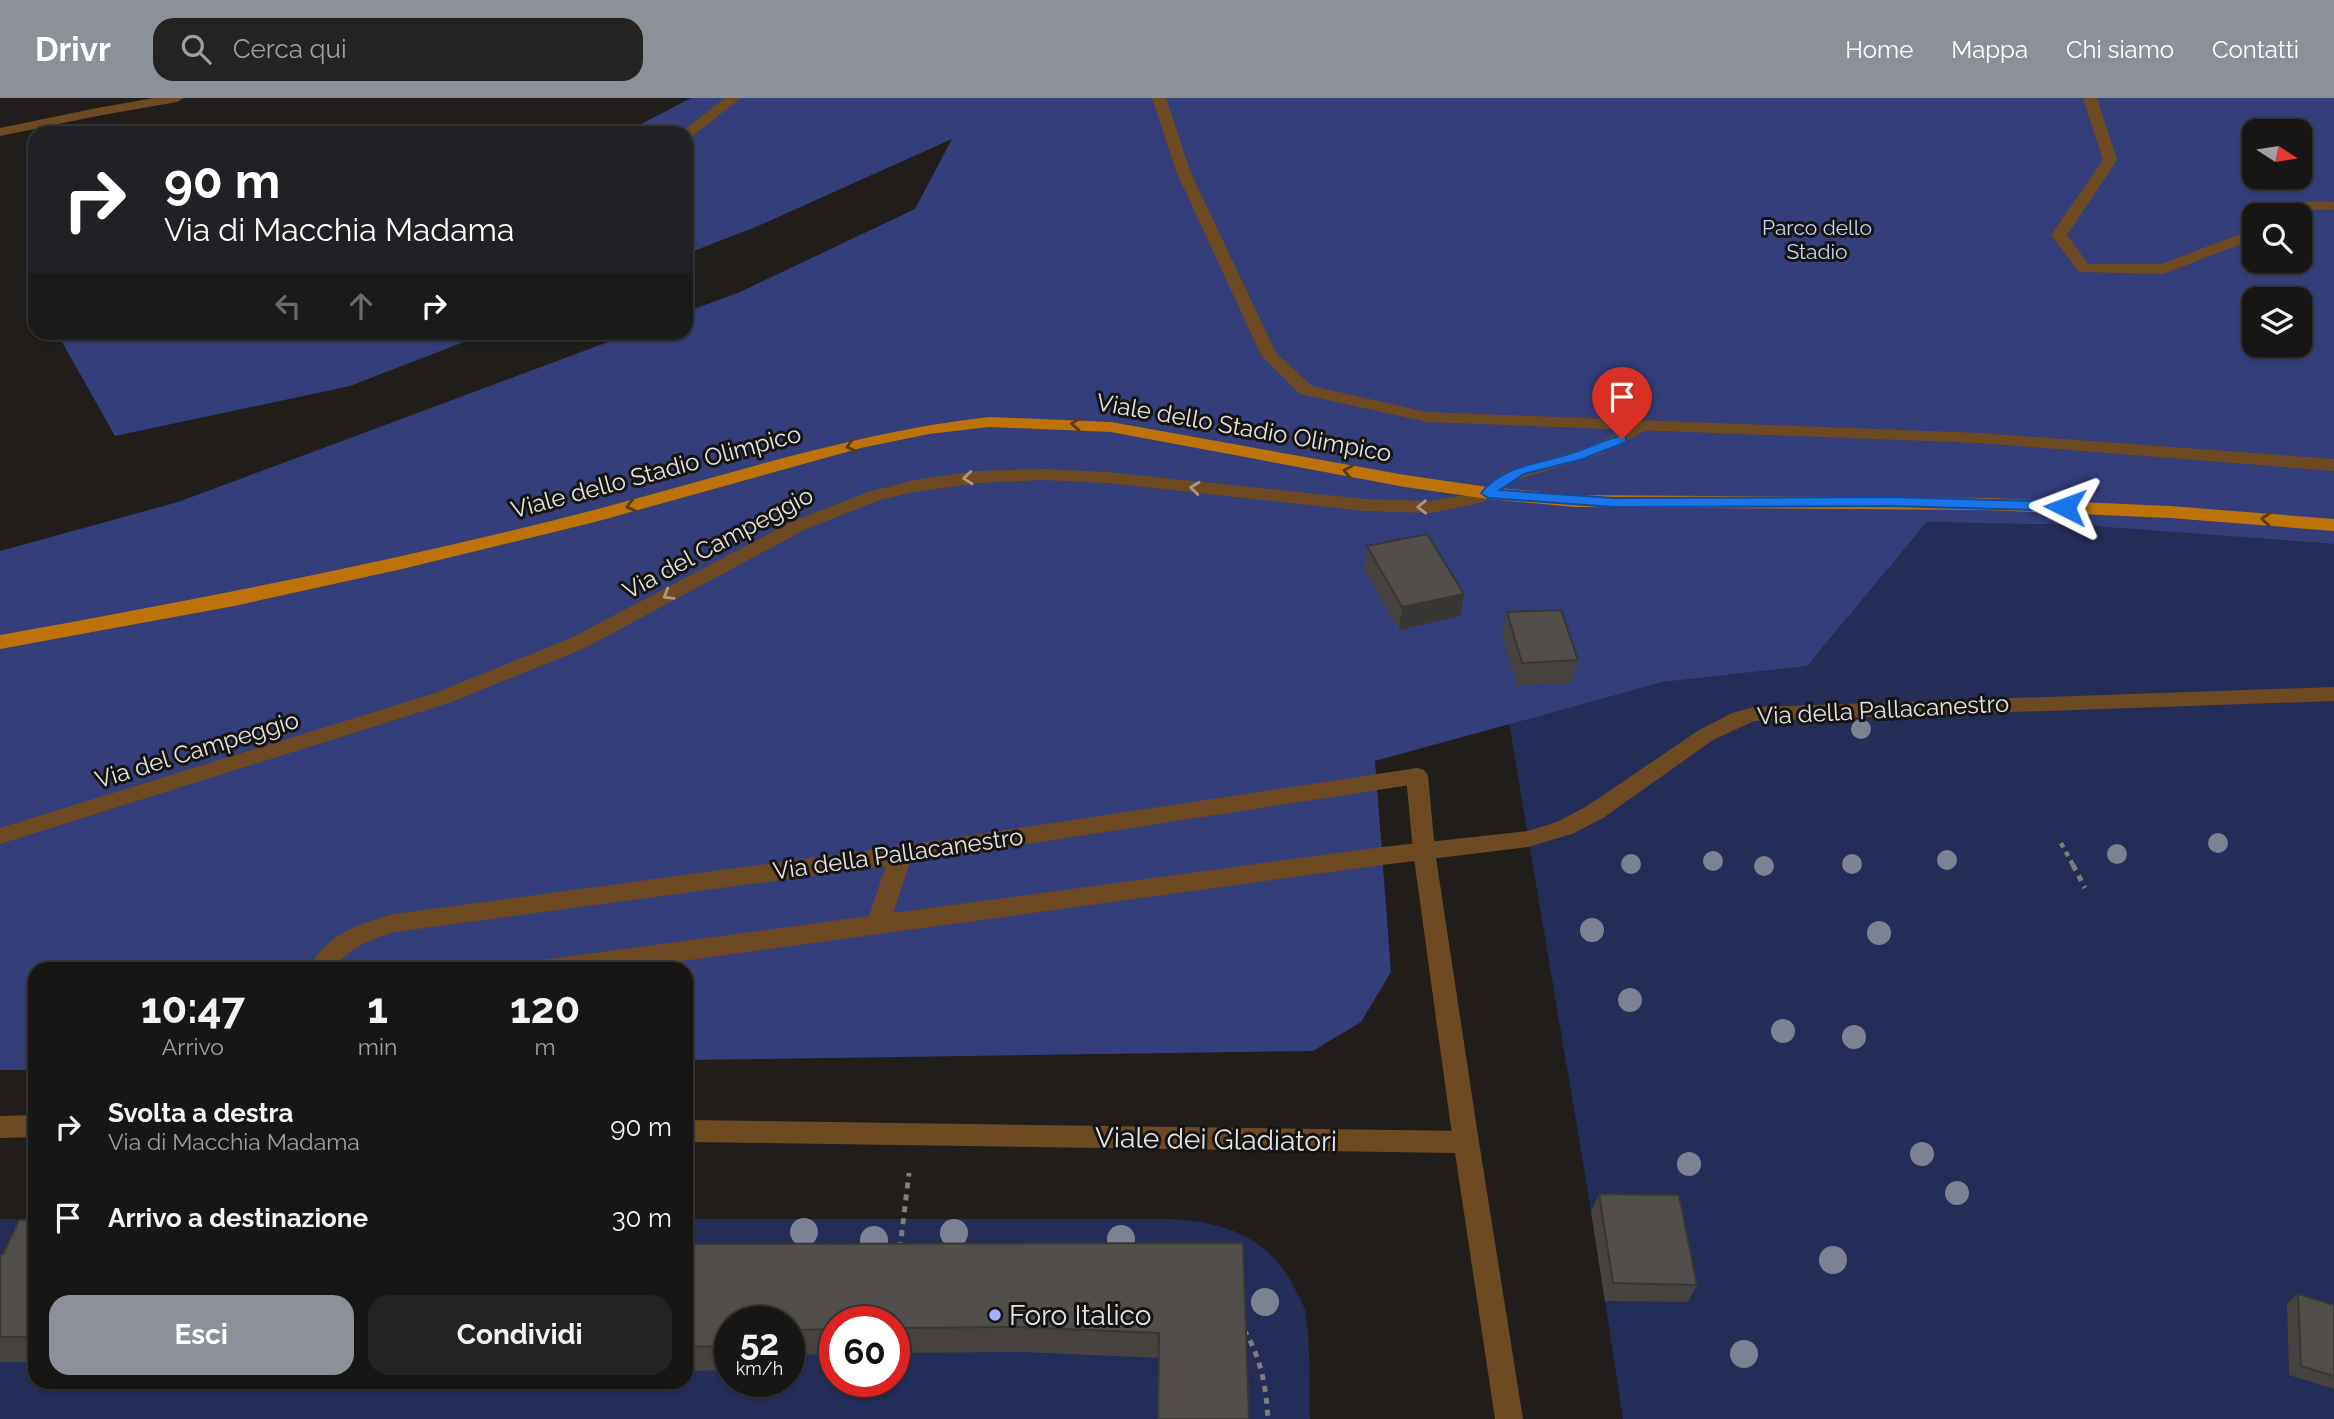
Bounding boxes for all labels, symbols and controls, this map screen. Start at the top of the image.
search box [153,18,643,81]
text: Drivr [35,30,111,69]
icon: search [177,30,215,68]
text: Cerca qui [233,34,347,64]
text: Home [1845,35,1913,64]
text: Mappa [1951,35,2028,64]
text: Chi siamo [2066,35,2174,64]
text: Contatti [2212,35,2299,64]
north arrow [2242,119,2312,189]
map controls [2242,119,2312,357]
text: 90 m [164,152,280,209]
icon: right [49,154,140,245]
button: search [2242,203,2312,273]
text: Via di Macchia Madama [164,211,514,248]
park label: Parco dello Stadio [1762,215,1872,264]
icon: left [269,287,307,325]
icon: ahead [342,287,380,325]
icon: right [415,287,453,325]
button: layers [2242,287,2312,357]
pin [1592,367,1652,439]
icon: arrive [1603,378,1641,416]
street label: Viale dello Stadio Olimpico [1094,387,1394,468]
one-way arrow [1070,417,1081,432]
street label: Viale dello Stadio Olimpico [508,419,804,524]
one-way arrow [845,438,857,452]
one-way arrow [1342,464,1354,479]
one-way arrow [962,470,973,485]
position arrow [2028,470,2102,544]
street label: Via del Campeggio [618,480,818,605]
one-way arrow [1189,481,1200,496]
one-way arrow [625,498,637,512]
one-way arrow [1416,499,1427,514]
one-way arrow [2260,512,2271,527]
one-way arrow [662,586,675,599]
street label: Via della Pallacanestro [1756,688,2010,731]
street label: Via del Campeggio [92,705,302,794]
street label: Via della Pallacanestro [771,822,1025,885]
text: 10:47 [141,984,245,1033]
text: 1 [367,984,388,1033]
text: 120 [510,984,580,1033]
text: Arrivo [162,1033,224,1060]
text: min [358,1033,397,1060]
text: m [535,1033,556,1060]
text: Svolta a destra [108,1098,294,1128]
icon: right [49,1108,87,1146]
text: 90 m [610,1112,672,1142]
street label: Viale dei Gladiatori [1095,1121,1337,1158]
text: Via di Macchia Madama [108,1128,360,1155]
icon: arrive [49,1199,87,1237]
text: Arrivo a destinazione [108,1203,368,1233]
text: 30 m [612,1203,672,1233]
button: Esci [49,1295,354,1375]
button: Condividi [368,1295,672,1375]
place label: Foro Italico [1009,1299,1151,1332]
speed limit sign: 60 [819,1306,910,1397]
marker: Foro Italico [987,1307,1003,1323]
text: 52 [740,1322,779,1363]
text: km/h [736,1358,783,1379]

